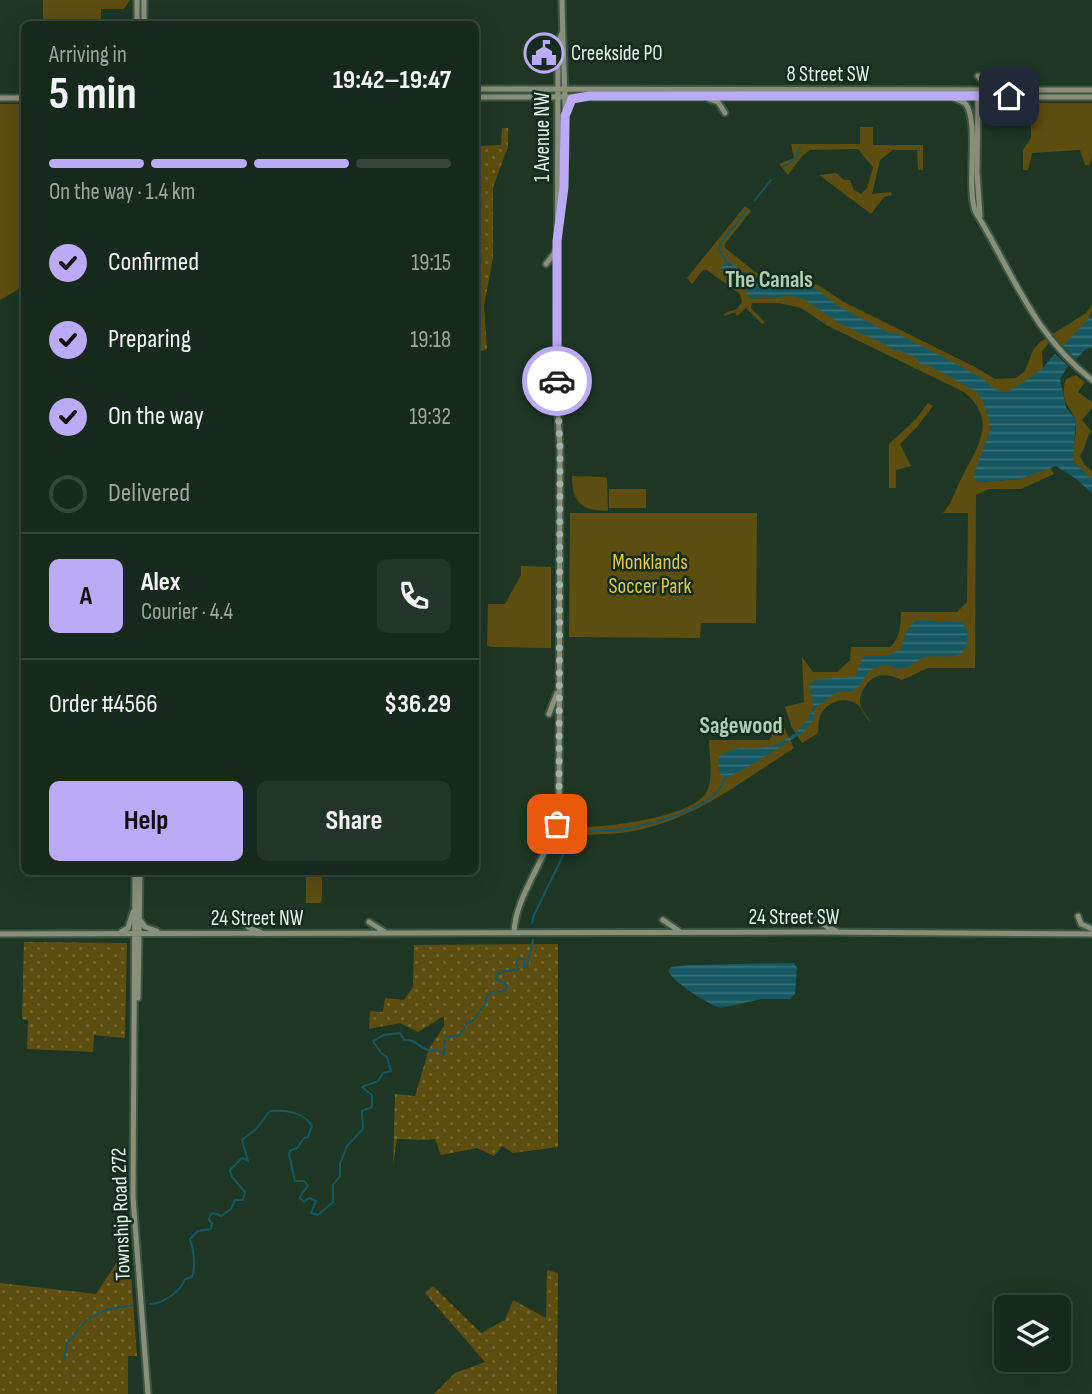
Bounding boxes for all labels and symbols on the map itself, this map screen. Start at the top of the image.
public building icon: Creekside PO [523,32,565,74]
place label: Creekside PO [571,41,663,66]
street label: 8 Street SW [787,62,870,87]
pin [979,66,1039,126]
street label: 1 Avenue NW [530,92,555,182]
district label: The Canals [725,266,813,294]
courier [522,346,592,416]
park label: Monklands Soccer Park [609,550,691,599]
district label: Sagewood [700,712,782,740]
pin [527,794,587,854]
street label: 24 Street SW [749,905,840,930]
street label: 24 Street NW [211,906,304,931]
street label: Township Road 272 [106,1147,136,1281]

